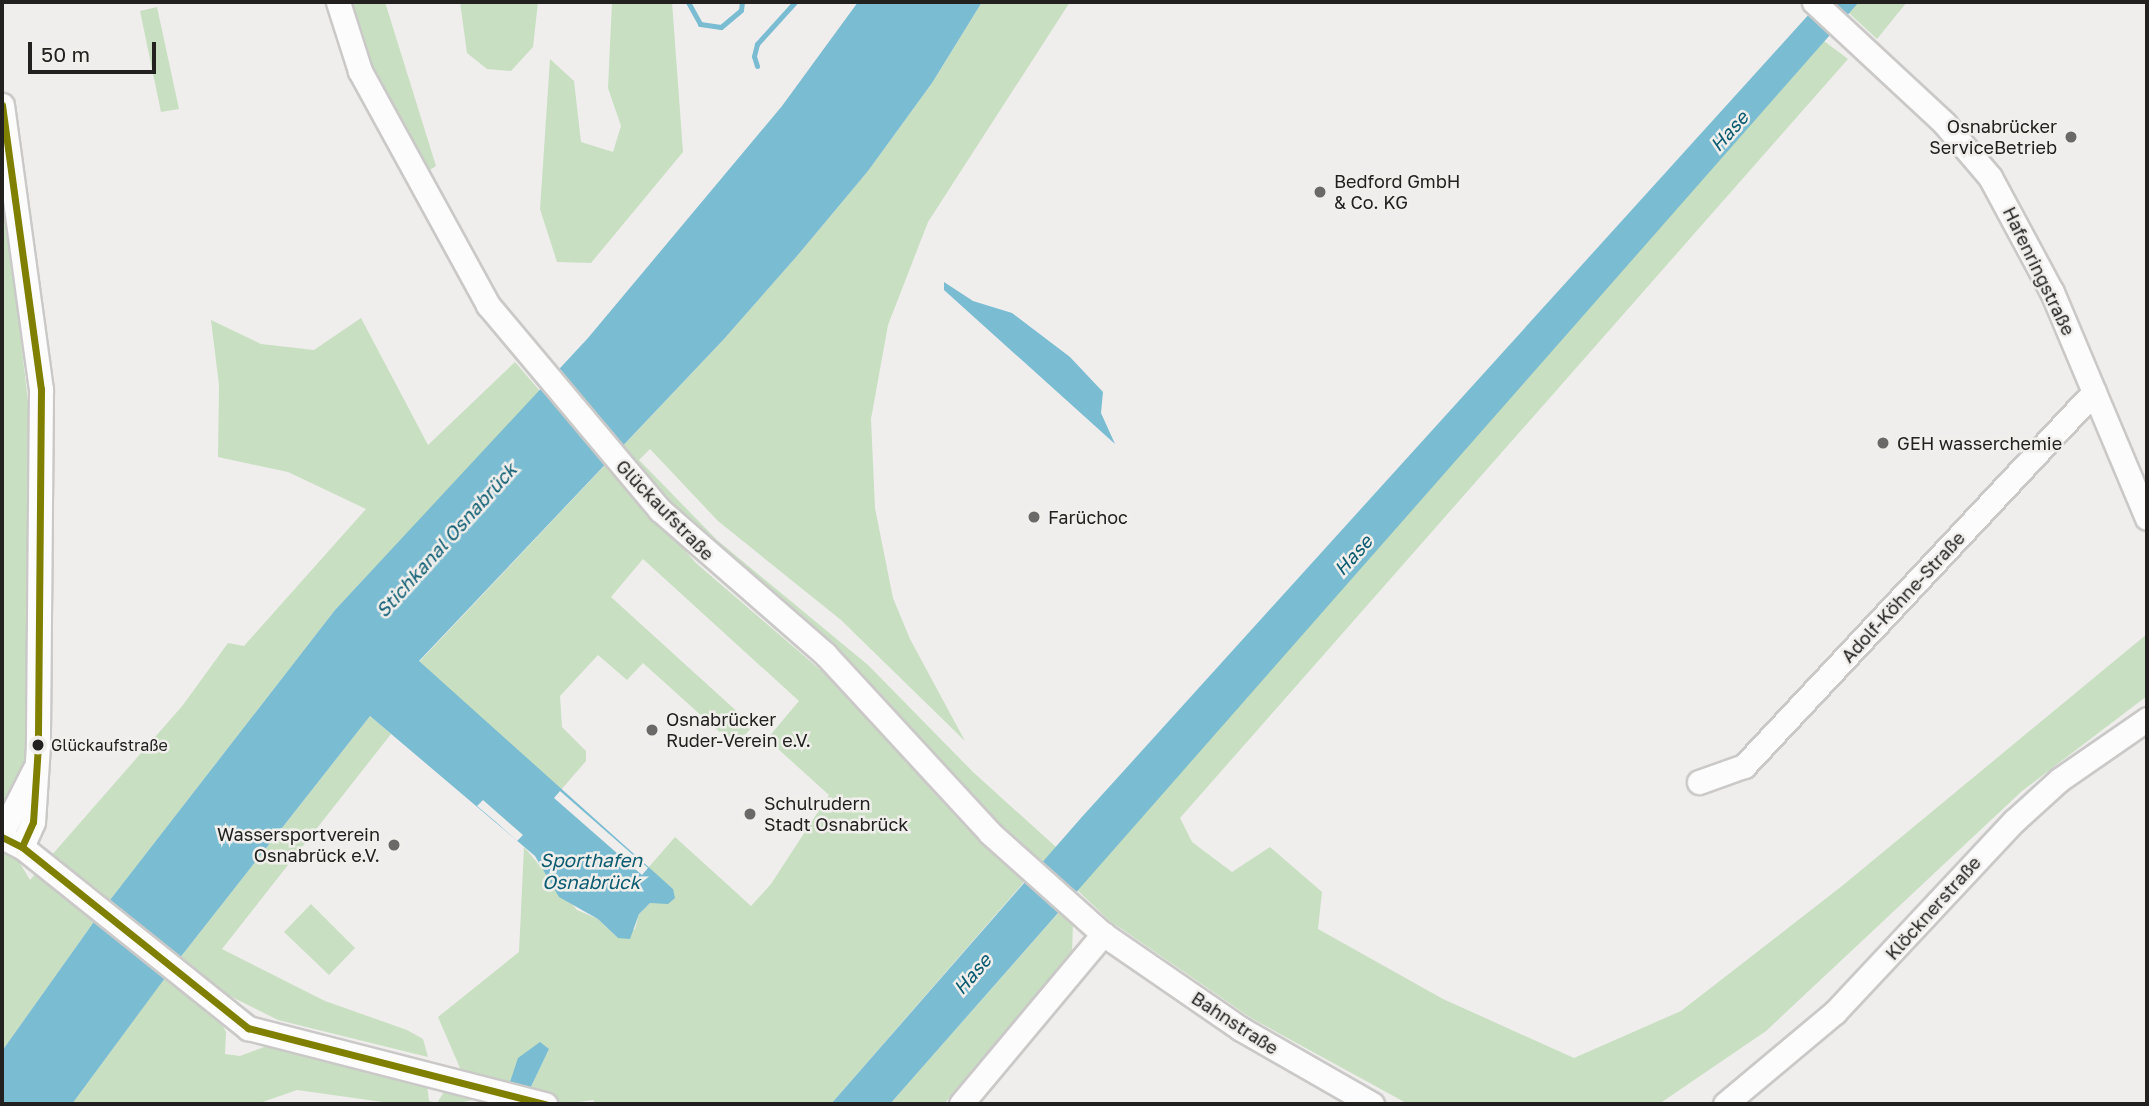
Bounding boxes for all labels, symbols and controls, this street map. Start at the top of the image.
scale bar [32,28,159,72]
text: 50 m [41,41,90,67]
water label: Hase [1705,106,1753,156]
place label: Osnabrücker ServiceBetrieb [1929,116,2057,158]
marker: Osnabrücker ServiceBetrieb [2063,129,2079,145]
place label: Bedford GmbH & Co. KG [1334,171,1461,214]
marker: Bedford GmbH & Co. KG [1312,184,1328,200]
street label: Hafenringstraße [1999,203,2079,339]
place label: GEH wasserchemie [1897,432,2062,454]
marker: GEH wasserchemie [1875,435,1891,451]
street label: Glückaufstraße [612,455,718,565]
water label: Stichkanal Osnabrück [371,458,521,622]
place label: Farüchoc [1048,506,1128,528]
marker: Farüchoc [1026,509,1042,525]
street label: Adolf-Köhne-Straße [1837,527,1969,667]
water label: Hase [1329,530,1377,580]
place label: Osnabrücker Ruder-Verein e.V. [666,709,811,752]
marker: Osnabrücker Ruder-Verein e.V. [644,722,660,738]
place label: Glückaufstraße [51,735,168,755]
marker: Glückaufstraße [31,738,45,752]
place label: Schulrudern Stadt Osnabrück [764,793,908,836]
marker: Schulrudern Stadt Osnabrück [742,806,758,822]
place label: Wassersportverein Osnabrück e.V. [217,824,380,866]
marker: Wassersportverein Osnabrück e.V. [386,837,402,853]
water label: Sporthafen Osnabrück [540,849,642,893]
street label: Klöcknerstraße [1881,852,1985,964]
water label: Hase [948,949,996,999]
street label: Bahnstraße [1188,987,1282,1059]

